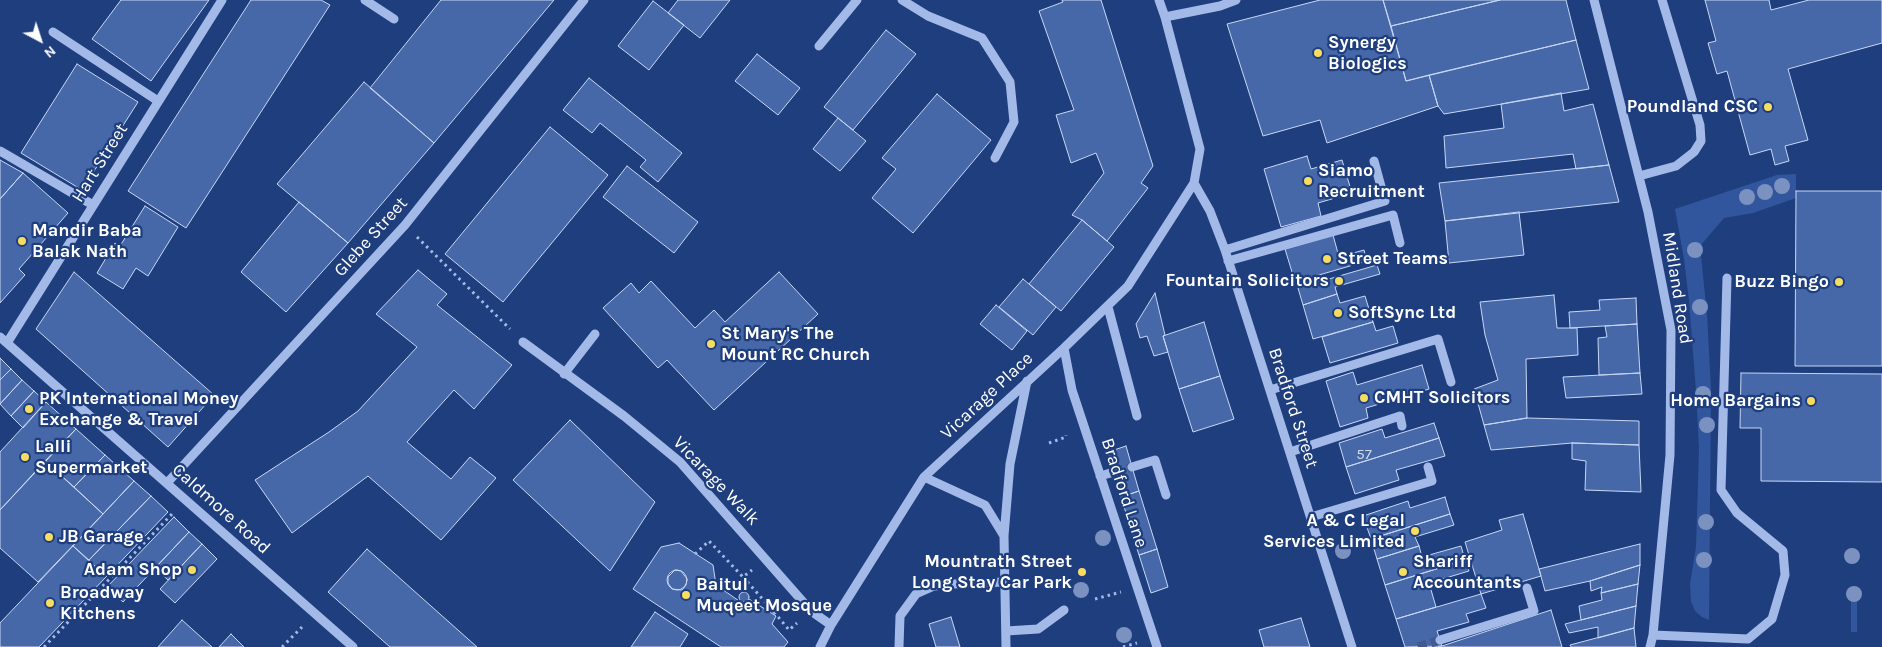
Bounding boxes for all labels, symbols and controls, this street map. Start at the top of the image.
north arrow [15,15,65,65]
place label: Synergy Biologics [1328,32,1407,74]
text: N [41,42,59,62]
marker: Synergy Biologics [1312,47,1324,59]
place label: Poundland CSC [1627,96,1758,118]
marker: Poundland CSC [1762,101,1774,113]
street label: Hart Street [67,120,133,206]
place label: Siamo Recruitment [1318,160,1425,202]
marker: Siamo Recruitment [1302,175,1314,187]
street label: Glebe Street [330,193,412,281]
place label: Mandir Baba Balak Nath [32,220,142,262]
street label: Midland Road [1657,230,1697,346]
marker: Mandir Baba Balak Nath [16,235,28,247]
place label: Street Teams [1337,248,1448,270]
marker: Street Teams [1321,253,1333,265]
place label: Fountain Solicitors [1165,270,1329,292]
place label: Buzz Bingo [1734,271,1829,293]
marker: Fountain Solicitors [1333,275,1345,287]
marker: Buzz Bingo [1833,276,1845,288]
place label: SoftSync Ltd [1348,302,1456,324]
marker: SoftSync Ltd [1332,307,1344,319]
place label: St Mary's The Mount RC Church [721,323,870,366]
marker: St Mary's The Mount RC Church [705,338,717,350]
street label: Bradford Street [1263,345,1323,471]
street label: Vicarage Place [936,348,1038,444]
place label: CMHT Solicitors [1374,387,1510,409]
place label: PK International Money Exchange & Travel [39,388,239,430]
place label: Home Bargains [1670,390,1801,412]
marker: CMHT Solicitors [1358,392,1370,404]
marker: Home Bargains [1805,395,1817,407]
marker: PK International Money Exchange & Travel [23,403,35,415]
street label: Vicarage Walk [668,432,764,530]
street label: Bradford Lane [1096,435,1152,551]
place label: Lalli Supermarket [35,436,147,478]
house number: 57 [1356,446,1372,464]
marker: Lalli Supermarket [19,451,31,463]
street label: Caldmore Road [167,459,275,559]
place label: A & C Legal Services Limited [1263,510,1405,552]
marker: A & C Legal Services Limited [1409,525,1421,537]
place label: JB Garage [59,526,144,548]
marker: JB Garage [43,531,55,543]
place label: Mountrath Street Long Stay Car Park [912,551,1072,594]
place label: Shariff Accountants [1413,551,1521,594]
place label: Adam Shop [84,559,182,581]
marker: Adam Shop [186,564,198,576]
marker: Mountrath Street Long Stay Car Park [1076,566,1088,578]
marker: Shariff Accountants [1397,566,1409,578]
place label: Baitul Muqeet Mosque [696,574,832,616]
place label: Broadway Kitchens [60,582,144,624]
marker: Baitul Muqeet Mosque [680,589,692,601]
marker: Broadway Kitchens [44,597,56,609]

